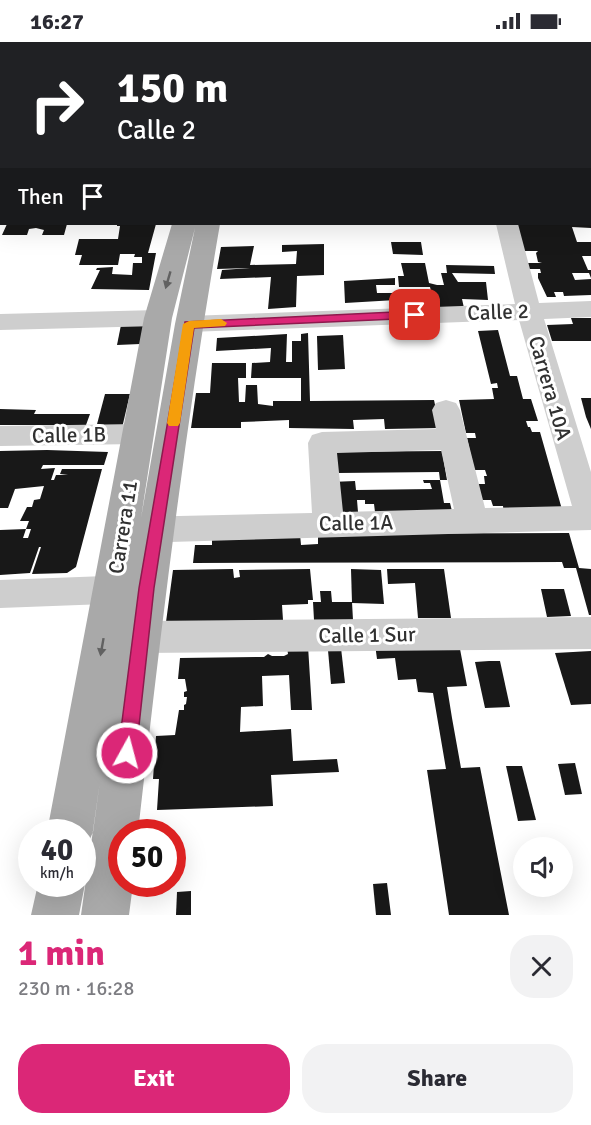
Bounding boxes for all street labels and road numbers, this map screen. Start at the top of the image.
street label: Calle 2 [467,298,529,326]
street label: Carrera 10A [523,333,577,443]
street label: Calle 1B [32,421,106,449]
street label: Carrera 11 [103,478,143,576]
street label: Calle 1A [319,509,394,537]
street label: Calle 1 Sur [318,621,416,649]

